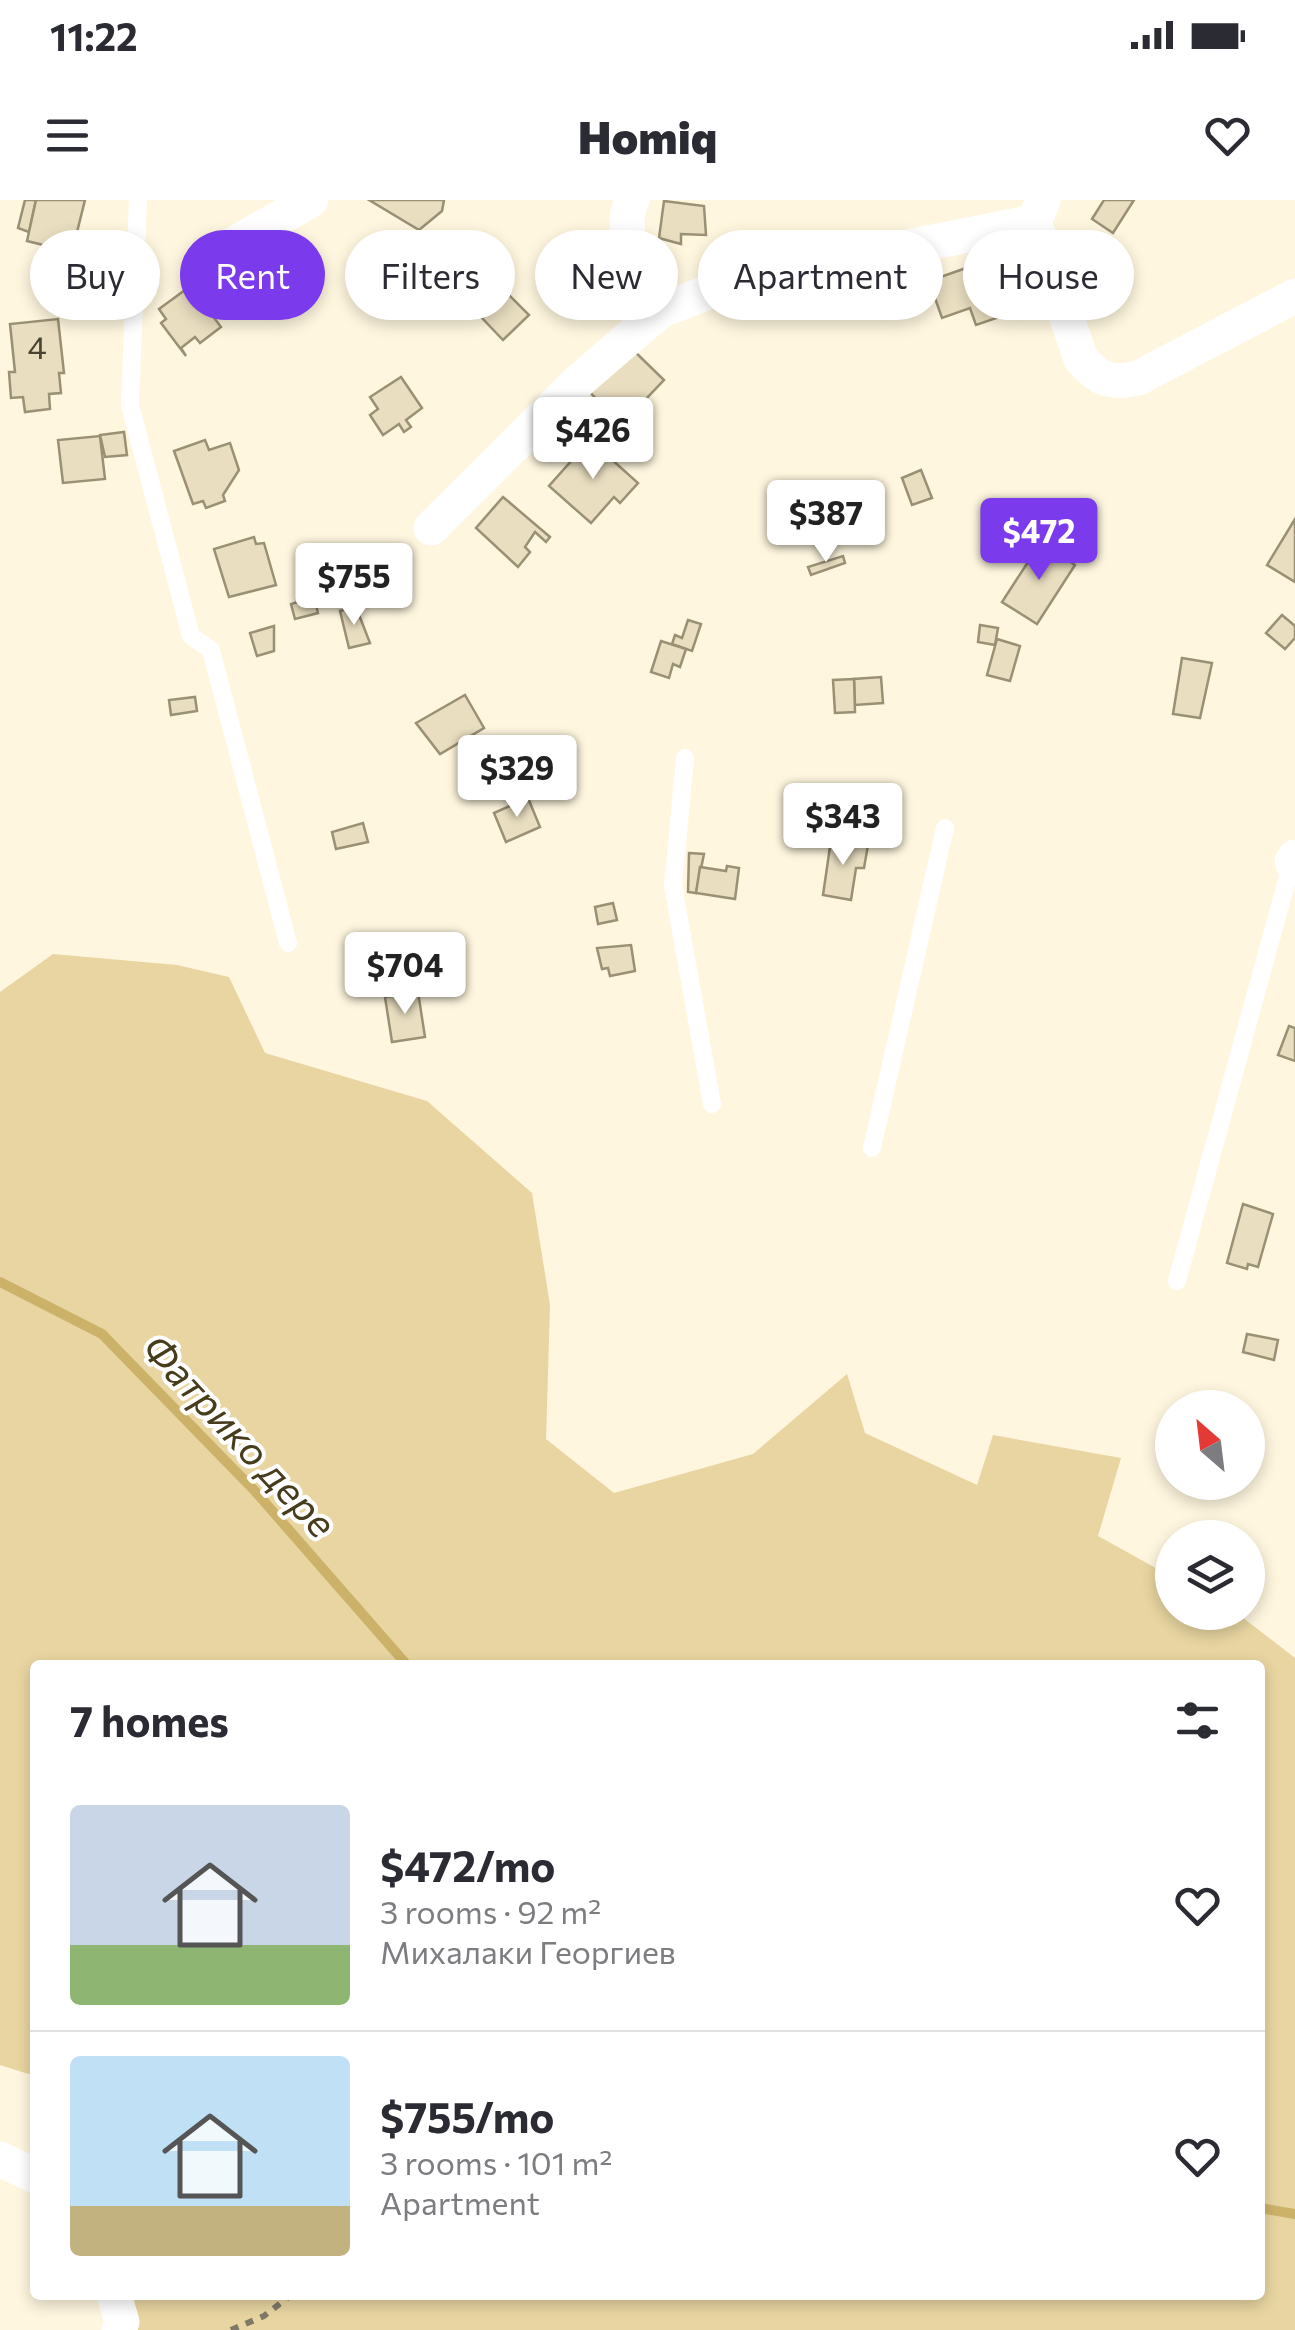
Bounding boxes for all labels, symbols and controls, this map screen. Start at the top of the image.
text: 11:22 [50,12,138,59]
icon: menu [40,108,95,163]
text: Homiq [578,108,717,163]
icon: heart [1200,108,1255,163]
chip: Buy [30,230,160,320]
chip: Rent [180,230,325,320]
chip: Filters [345,230,515,320]
chip: New [535,230,678,320]
chip: Apartment [698,230,943,320]
chip: House [963,230,1134,320]
house number: 4 [27,326,47,366]
pin: $426 [534,397,652,482]
text: $426 [555,409,631,449]
pin: $387 [767,480,885,565]
text: $387 [789,492,863,532]
pin: $472 [980,498,1098,583]
text: $472 [1002,510,1076,550]
pin: $755 [295,543,413,628]
text: $755 [317,555,391,595]
pin: $329 [458,735,576,820]
text: $329 [480,747,554,787]
pin: $343 [784,783,902,868]
text: $343 [805,795,881,835]
pin: $704 [346,932,464,1017]
text: $704 [367,944,443,984]
water label: Фатрико дере [134,1322,348,1546]
north arrow [1155,1390,1265,1500]
map controls [1155,1390,1265,1630]
button: layers [1155,1520,1265,1630]
icon: filters [1170,1693,1225,1748]
text: 7 homes [70,1694,229,1746]
text: $472/mo [380,1839,555,1891]
icon: home [150,1845,270,1965]
icon: heart [1170,1878,1225,1933]
text: 3 rooms · 92 m² [380,1891,601,1931]
text: Михалаки Георгиев [380,1931,676,1971]
text: $755/mo [380,2090,554,2142]
icon: home [150,2096,270,2216]
icon: heart [1170,2129,1225,2184]
text: 3 rooms · 101 m² [380,2142,612,2182]
text: Apartment [380,2182,540,2222]

